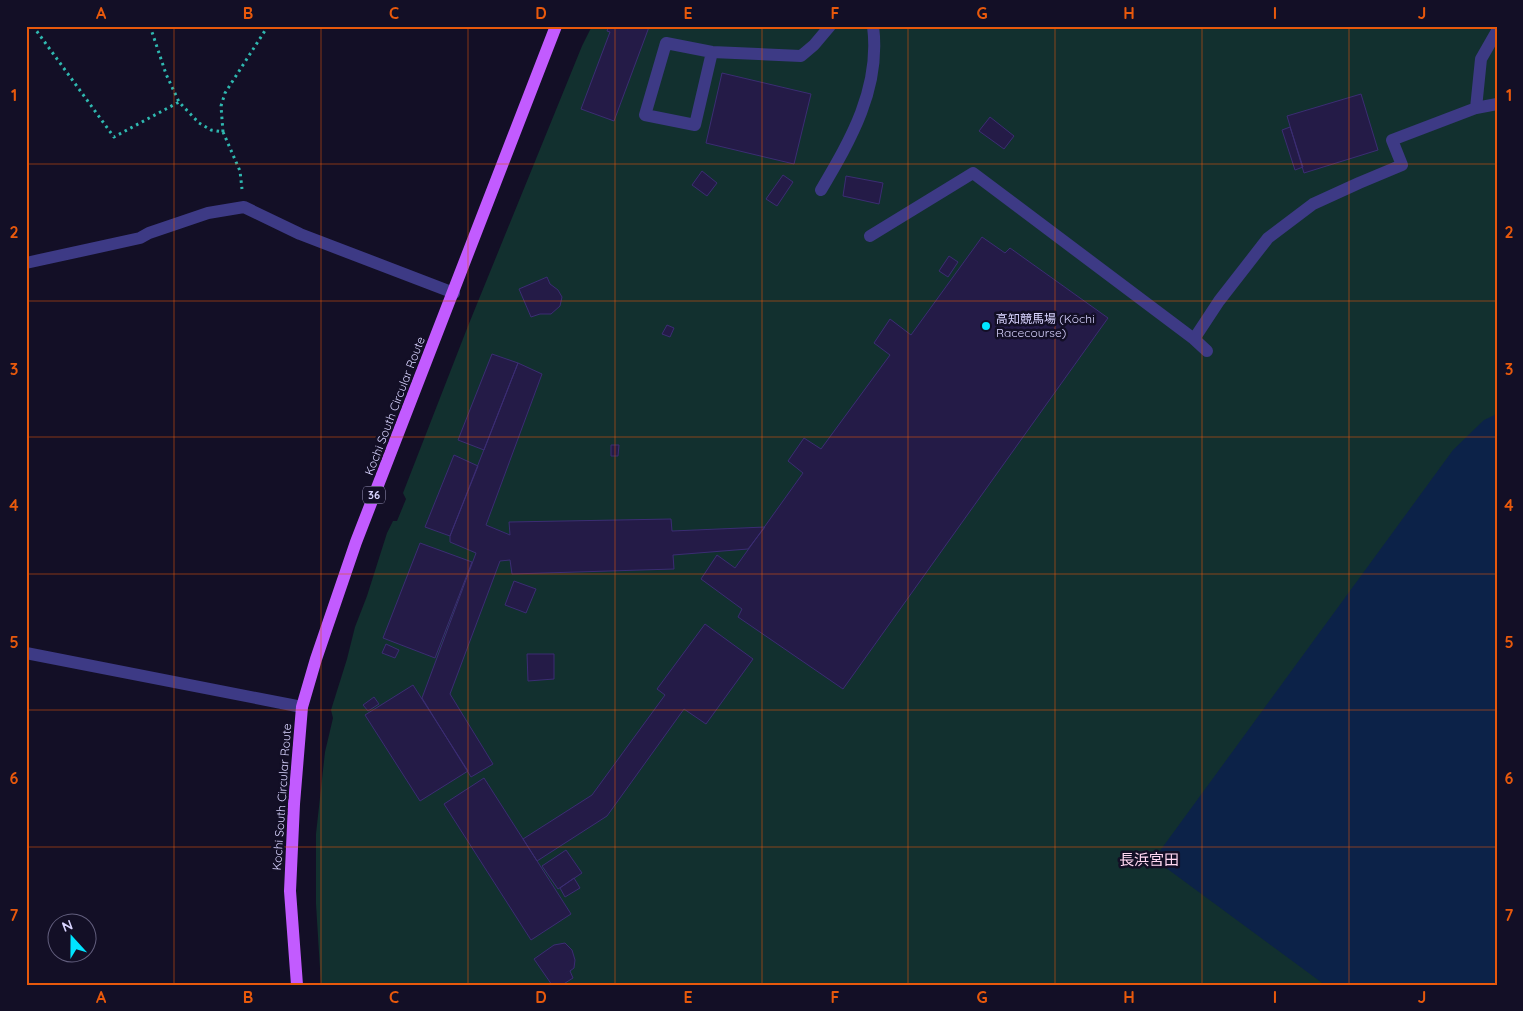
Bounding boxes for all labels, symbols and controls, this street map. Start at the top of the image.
text: A [96,3,107,23]
text: B [243,3,253,23]
text: C [389,3,399,23]
text: D [535,3,547,23]
text: E [683,3,693,23]
text: F [831,3,840,23]
text: G [976,3,988,23]
text: H [1123,3,1135,23]
text: I [1273,3,1277,23]
text: J [1418,3,1426,23]
text: 1 [11,85,17,105]
text: 1 [1506,85,1512,105]
text: 2 [9,222,19,242]
text: 2 [1504,222,1514,242]
place label: 高知競馬場 (Kōchi Racecourse) [996,311,1095,340]
marker: 高知競馬場 (Kōchi Racecourse) [980,320,992,332]
street label: Kochi South Circular Route [361,334,428,477]
text: 3 [10,359,18,379]
text: 3 [1505,359,1513,379]
road number: 36 [363,486,385,504]
text: 4 [9,495,19,515]
text: 4 [1504,495,1514,515]
text: 5 [9,632,19,652]
text: 5 [1504,632,1514,652]
street label: Kochi South Circular Route [269,723,294,871]
text: 6 [10,768,19,788]
text: 6 [1505,768,1514,788]
district label: 長浜宮田 [1119,850,1179,869]
text: 7 [10,905,19,925]
text: 7 [1505,905,1514,925]
north arrow [48,914,98,964]
text: N [59,916,75,936]
text: A [96,987,107,1007]
text: B [243,987,253,1007]
text: C [389,987,399,1007]
text: D [535,987,547,1007]
text: E [683,987,693,1007]
text: F [831,987,840,1007]
text: G [976,987,988,1007]
text: H [1123,987,1135,1007]
text: I [1273,987,1277,1007]
text: J [1418,987,1426,1007]

